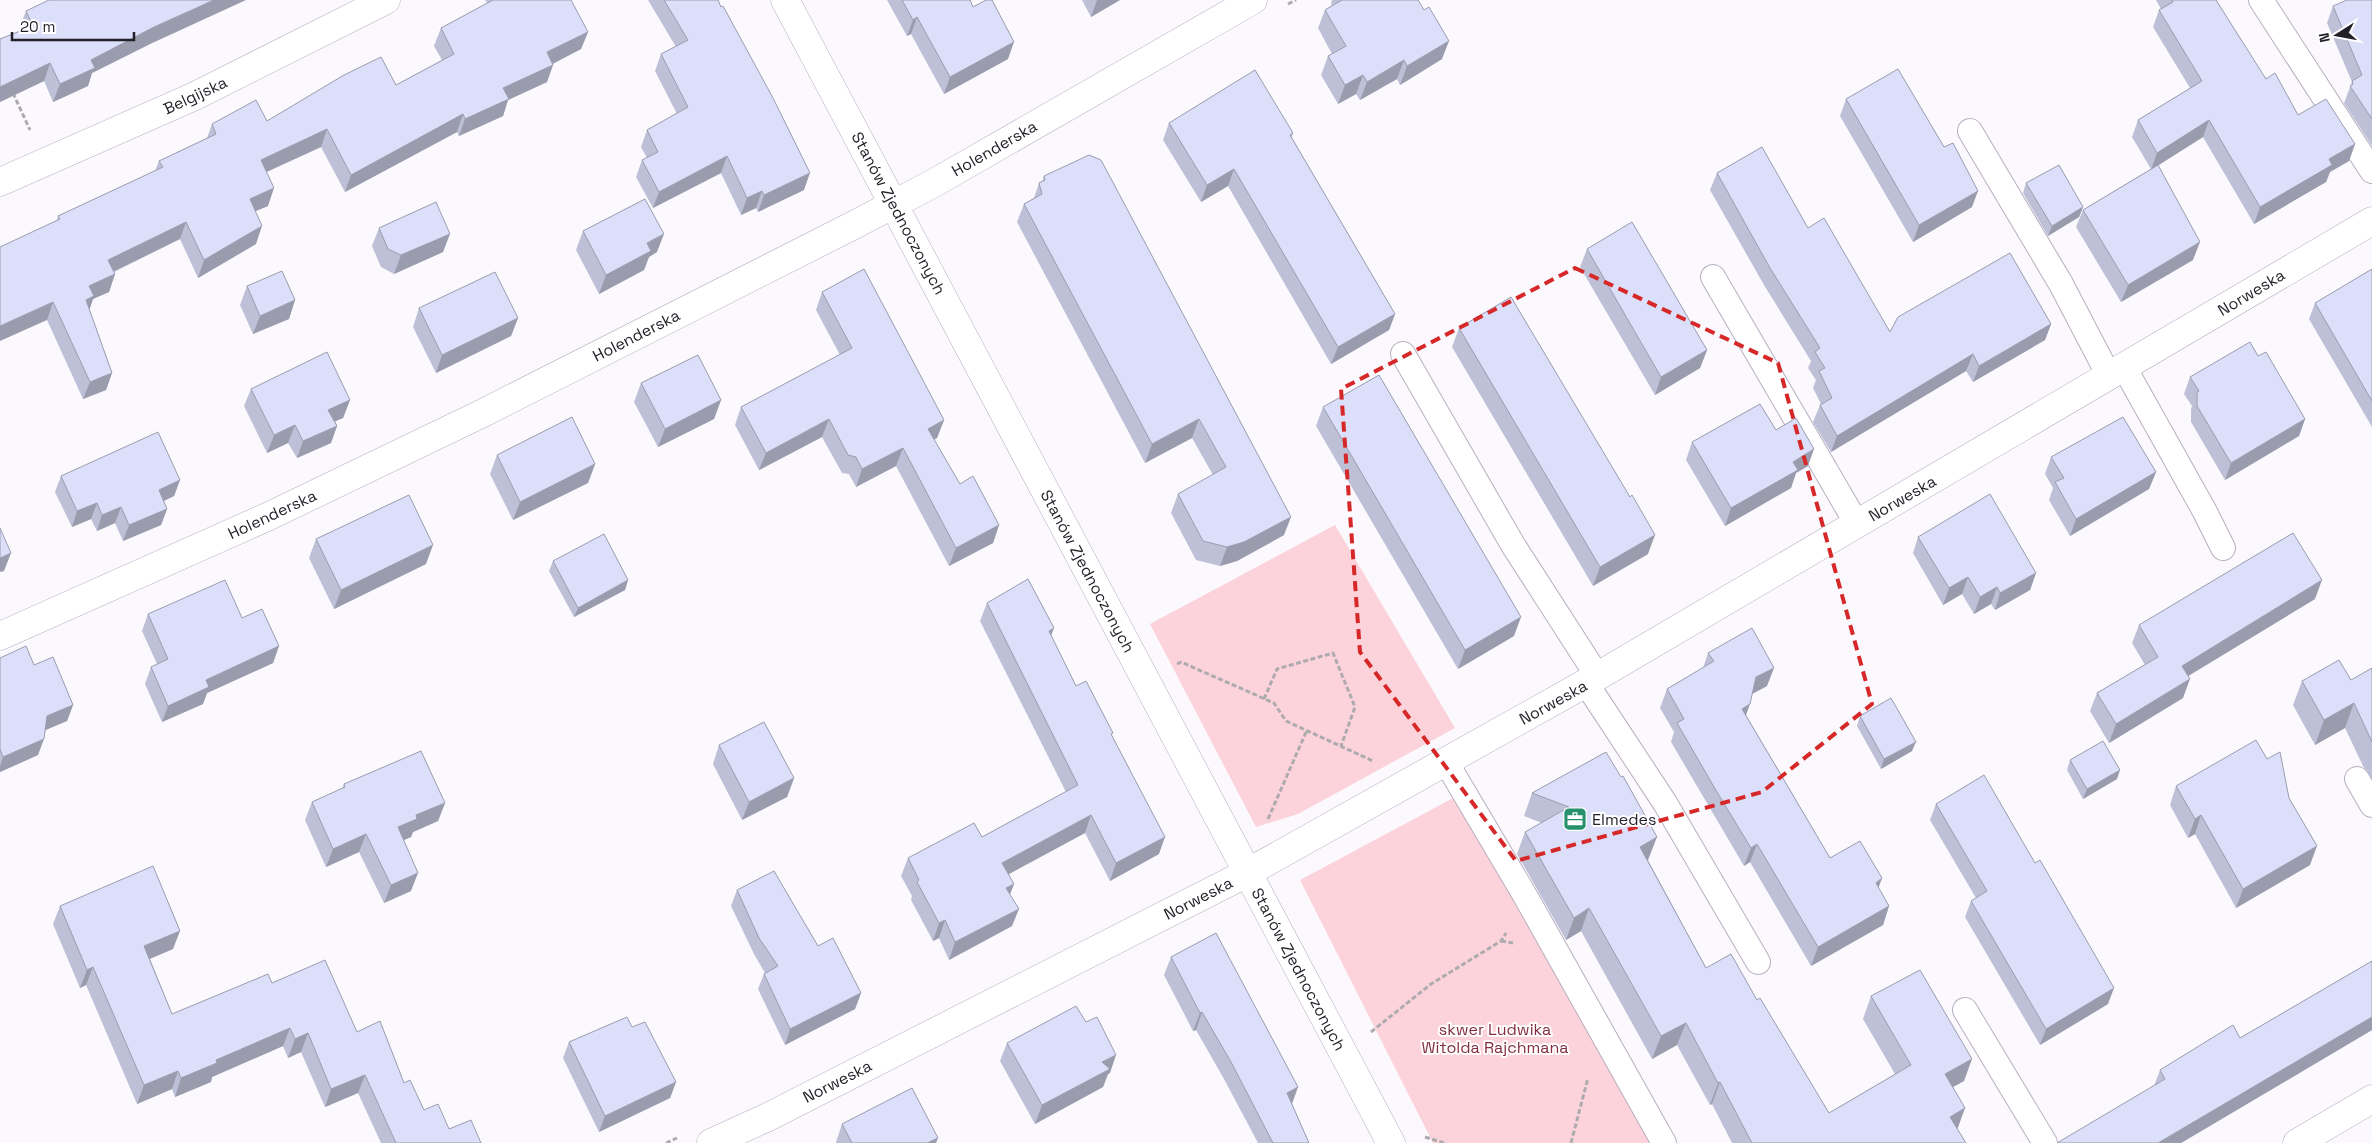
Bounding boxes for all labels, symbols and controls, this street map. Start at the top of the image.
scale bar [12,10,135,42]
north arrow [2312,10,2362,60]
text: 20 m [20,17,55,36]
text: N [2315,31,2334,44]
street label: Belgijska [160,72,231,119]
street label: Holenderska [948,116,1041,181]
street label: Stanów Zjednoczonych [847,128,950,298]
street label: Norweska [2214,264,2289,321]
street label: Holenderska [589,304,683,366]
street label: Norweska [1865,471,1940,526]
street label: Holenderska [225,485,320,544]
street label: Stanów Zjednoczonych [1036,486,1139,656]
street label: Norweska [1515,675,1591,730]
office icon: Elmedes [1562,806,1588,832]
place label: Elmedes [1592,809,1656,830]
street label: Norweska [1160,872,1236,925]
street label: Stanów Zjednoczonych [1247,884,1350,1054]
park label: skwer Ludwika Witolda Rajchmana [1421,1019,1569,1058]
street label: Norweska [799,1055,875,1108]

